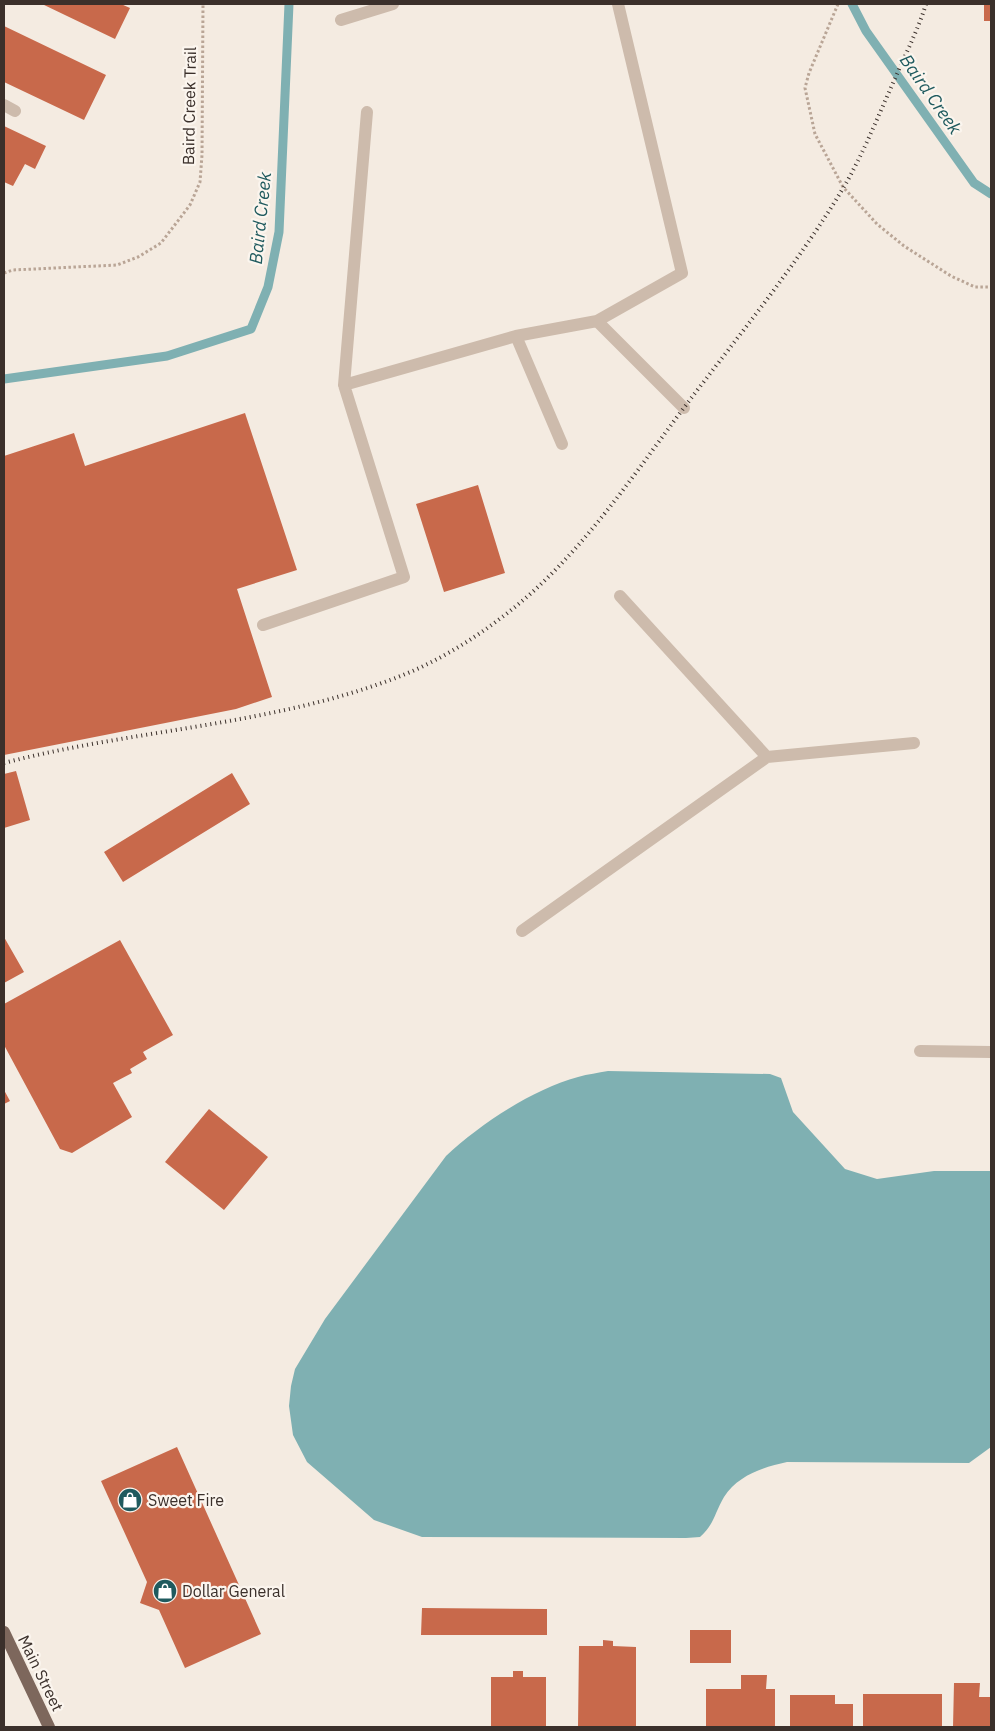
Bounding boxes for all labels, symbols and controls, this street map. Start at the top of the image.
street label: Baird Creek Trail [178,47,200,165]
water label: Baird Creek [895,49,967,139]
water label: Baird Creek [244,170,276,265]
shop icon: Sweet Fire [117,1487,143,1513]
place label: Sweet Fire [148,1490,224,1510]
shop icon: Dollar General [152,1578,178,1604]
place label: Dollar General [182,1581,285,1601]
street label: Main Street [14,1632,68,1714]

